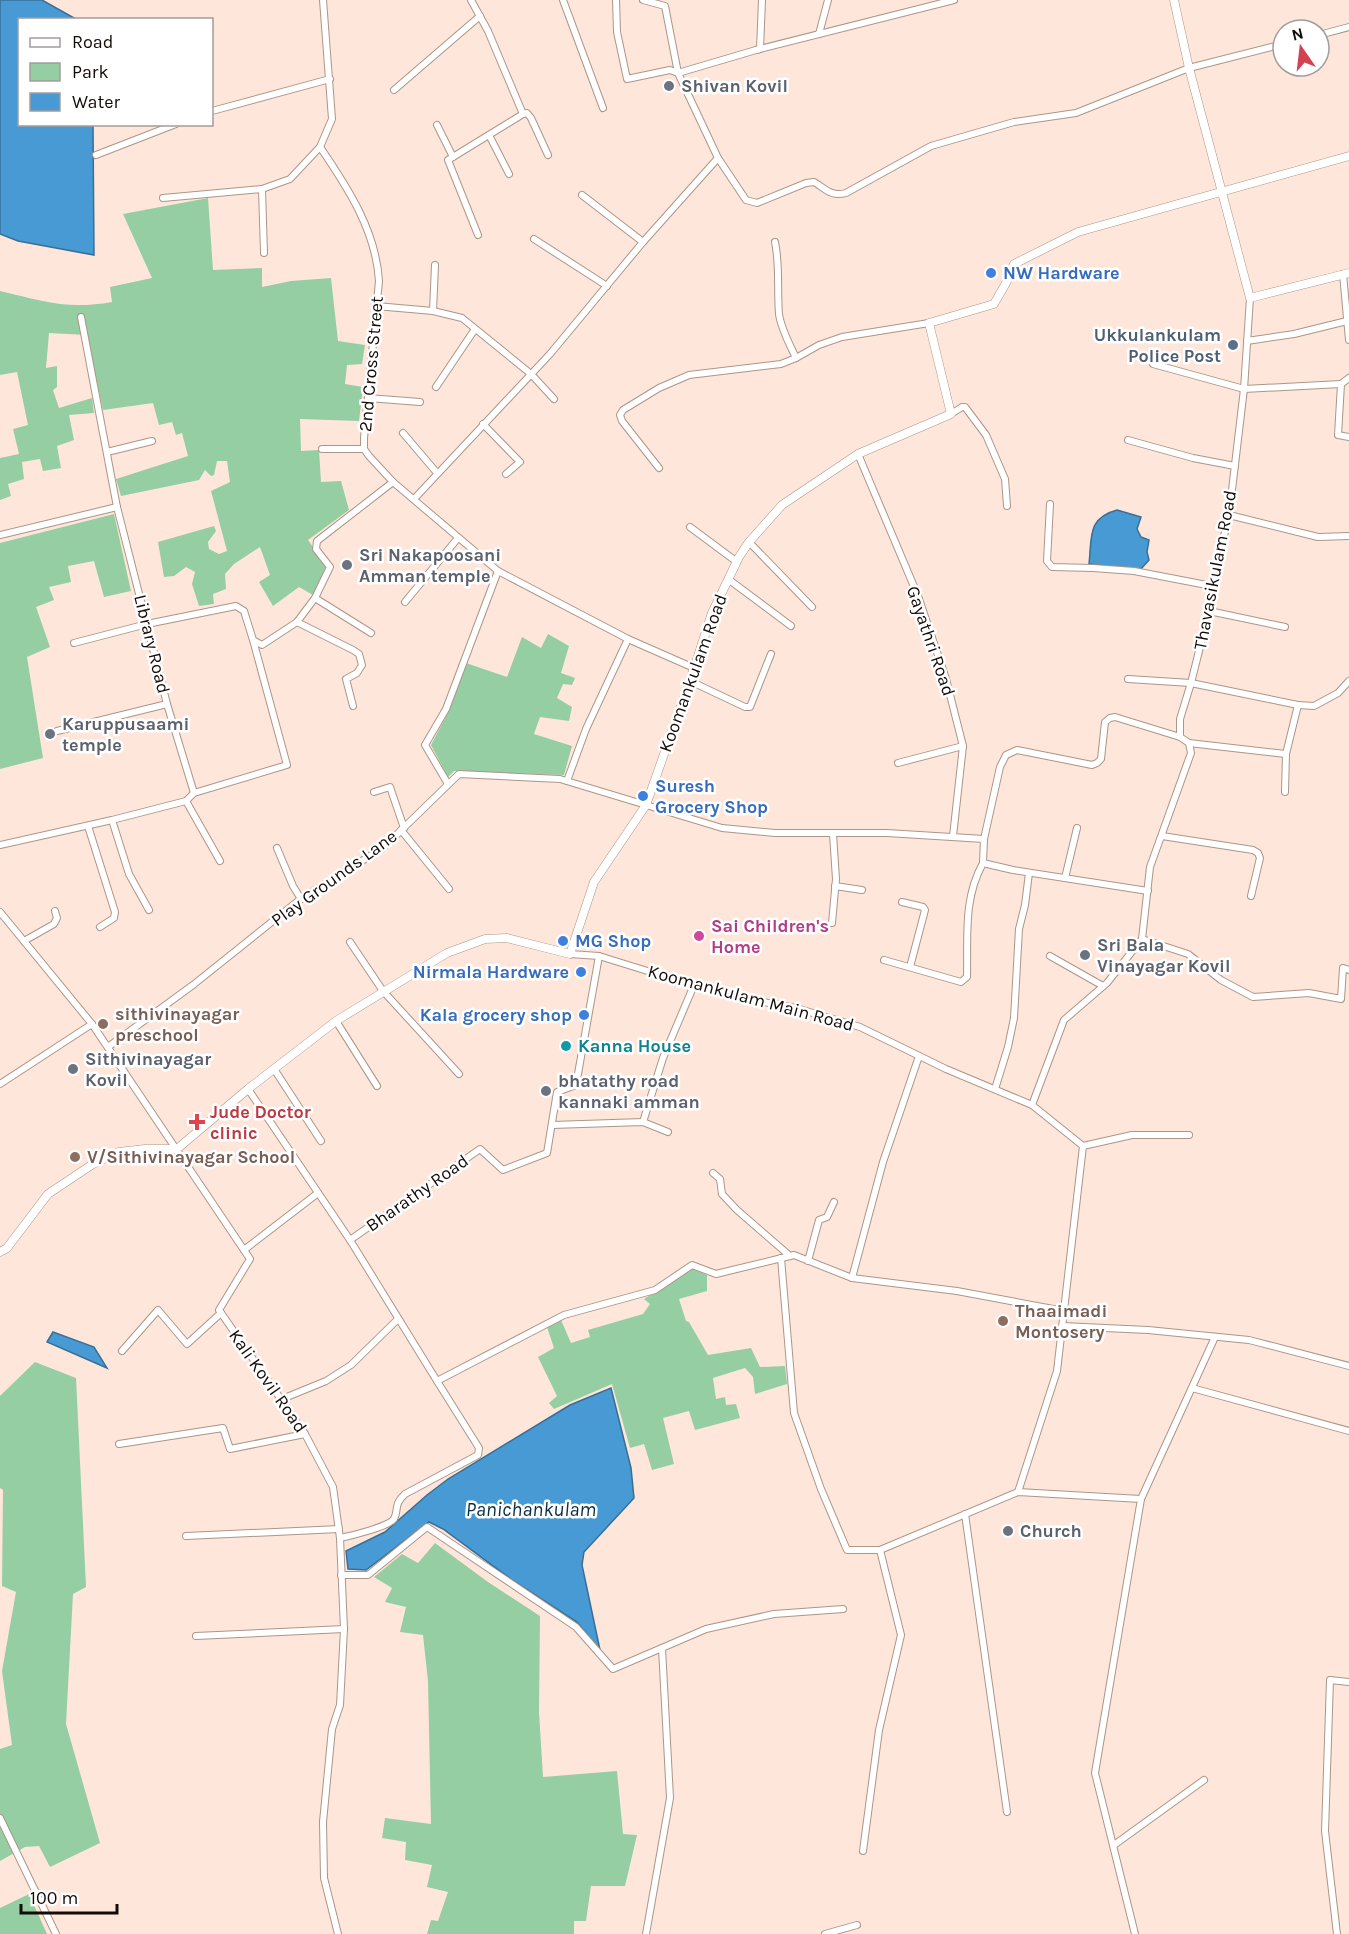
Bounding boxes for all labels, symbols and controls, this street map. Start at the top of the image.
legend [18,18,213,126]
north arrow [1271,18,1331,78]
text: N [1290,23,1305,45]
text: Road [72,31,113,53]
text: Park [72,61,109,83]
place label: Shivan Kovil [681,75,788,97]
marker: Shivan Kovil [662,79,676,93]
text: Water [72,91,120,113]
place label: NW Hardware [1003,262,1120,284]
marker: NW Hardware [984,266,998,280]
street label: 2nd Cross Street [354,295,388,433]
place label: Ukkulankulam Police Post [1094,324,1221,367]
marker: Ukkulankulam Police Post [1226,338,1240,352]
street label: Thavasikulam Road [1189,488,1241,652]
place label: Sri Nakapoosani Amman temple [359,544,501,587]
marker: Sri Nakapoosani Amman temple [340,558,354,572]
street label: Gayathri Road [902,583,960,699]
street label: Koomankulam Road [654,591,732,755]
street label: Library Road [129,592,175,696]
place label: Karuppusaami temple [62,713,189,756]
marker: Karuppusaami temple [43,727,57,741]
place label: Suresh Grocery Shop [655,775,768,818]
marker: Suresh Grocery Shop [636,789,650,803]
street label: Play Grounds Lane [267,825,401,931]
place label: Sai Children's Home [711,915,829,958]
marker: Sai Children's Home [692,929,706,943]
place label: MG Shop [575,930,651,952]
marker: MG Shop [556,934,570,948]
place label: Sri Bala Vinayagar Kovil [1097,934,1230,977]
marker: Sri Bala Vinayagar Kovil [1078,948,1092,962]
street label: Koomankulam Main Road [646,960,856,1036]
place label: Nirmala Hardware [413,961,569,983]
marker: Nirmala Hardware [574,965,588,979]
place label: sithivinayagar preschool [115,1003,239,1046]
place label: Kala grocery shop [420,1004,572,1026]
marker: Kala grocery shop [577,1008,591,1022]
marker: sithivinayagar preschool [96,1017,110,1031]
place label: Kanna House [578,1035,691,1057]
marker: Kanna House [559,1039,573,1053]
place label: Sithivinayagar Kovil [85,1048,211,1091]
marker: Sithivinayagar Kovil [66,1062,80,1076]
place label: bhatathy road kannaki amman [558,1070,700,1113]
marker: bhatathy road kannaki amman [539,1084,553,1098]
place label: Jude Doctor clinic [210,1101,311,1144]
marker: Jude Doctor clinic [188,1113,206,1131]
place label: V/Sithivinayagar School [87,1146,295,1168]
marker: V/Sithivinayagar School [68,1150,82,1164]
street label: Bharathy Road [361,1150,473,1236]
place label: Thaaimadi Montosery [1015,1300,1107,1343]
marker: Thaaimadi Montosery [996,1314,1010,1328]
street label: Kali Kovil Road [224,1325,312,1437]
water label: Panichankulam [466,1498,596,1521]
place label: Church [1020,1520,1082,1542]
marker: Church [1001,1524,1015,1538]
scale bar [21,1877,117,1915]
text: 100 m [30,1887,78,1909]

